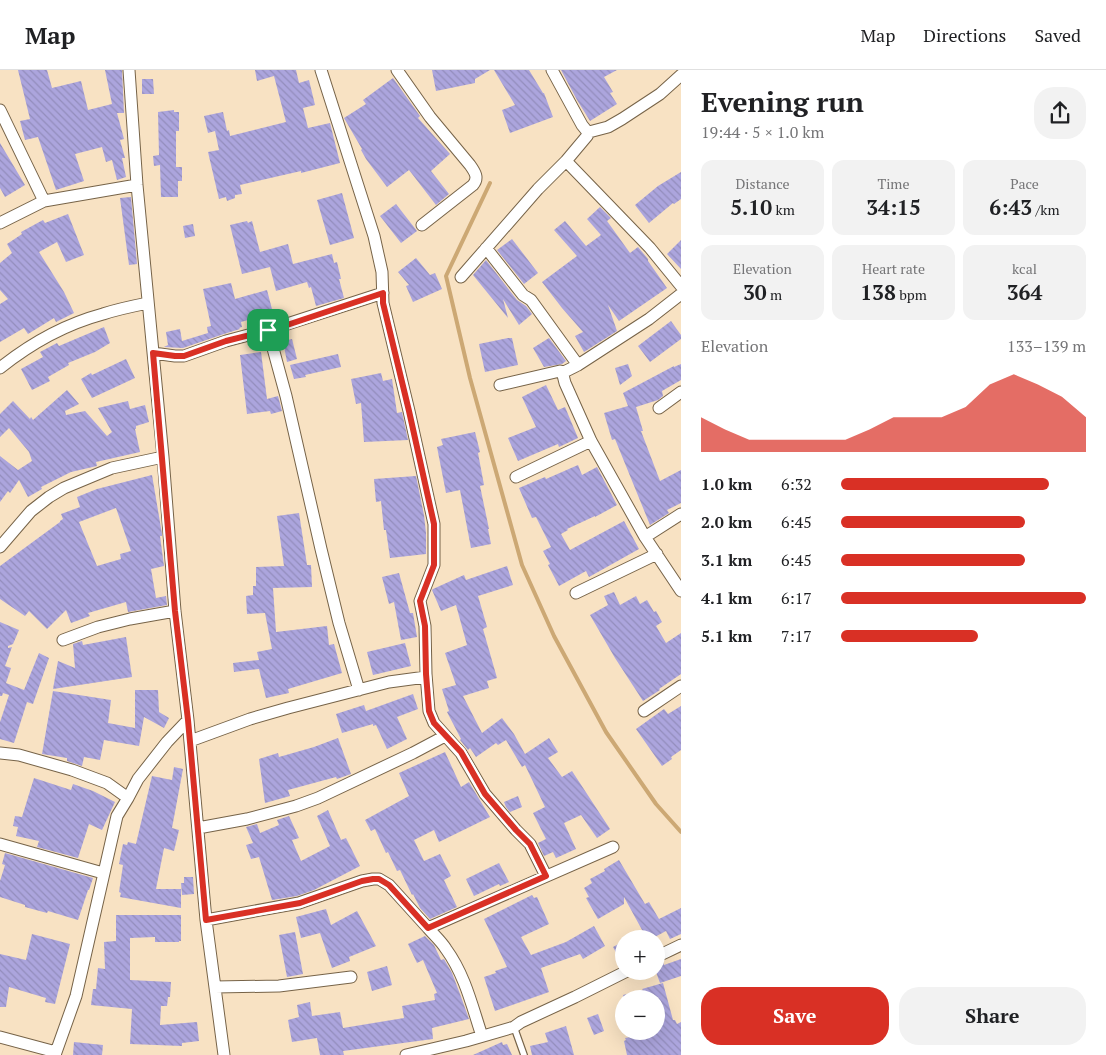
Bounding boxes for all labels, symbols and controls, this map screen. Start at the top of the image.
text: Map [25,19,75,51]
text: Map [860,23,895,47]
text: Directions [923,23,1006,47]
text: Saved [1034,23,1081,47]
text: Evening run [701,83,864,120]
button: share [1034,87,1086,139]
text: 19:44 · 5 × 1.0 km [701,121,824,143]
text: Distance [735,174,790,193]
text: Time [877,174,910,193]
text: Pace [1010,174,1039,193]
text: 5.10 [730,193,772,221]
text: 34:15 [866,193,921,221]
text: 6:43 [989,193,1032,221]
text: km [772,200,795,219]
text: /km [1032,200,1060,219]
text: Elevation [733,259,792,278]
text: Heart rate [862,259,925,278]
text: kcal [1012,259,1037,278]
text: 30 [743,278,767,306]
text: 138 [860,278,896,306]
text: 364 [1007,278,1042,306]
text: m [767,285,782,304]
text: bpm [896,285,927,304]
pin [247,309,289,351]
icon: arrive [254,316,282,344]
text: Elevation [701,335,768,357]
text: 133–139 m [1007,335,1086,357]
text: 1.0 km [701,473,752,495]
text: 6:32 [781,473,812,495]
text: 2.0 km [701,511,752,533]
text: 6:45 [781,511,812,533]
text: 3.1 km [701,549,752,571]
text: 6:45 [781,549,812,571]
text: 4.1 km [701,587,752,609]
text: 6:17 [781,587,812,609]
text: 5.1 km [701,625,752,647]
text: 7:17 [781,625,812,647]
map controls [615,930,665,1040]
button: + [615,930,665,980]
button: Save [701,987,889,1045]
button: Share [899,987,1086,1045]
button: − [615,990,665,1040]

